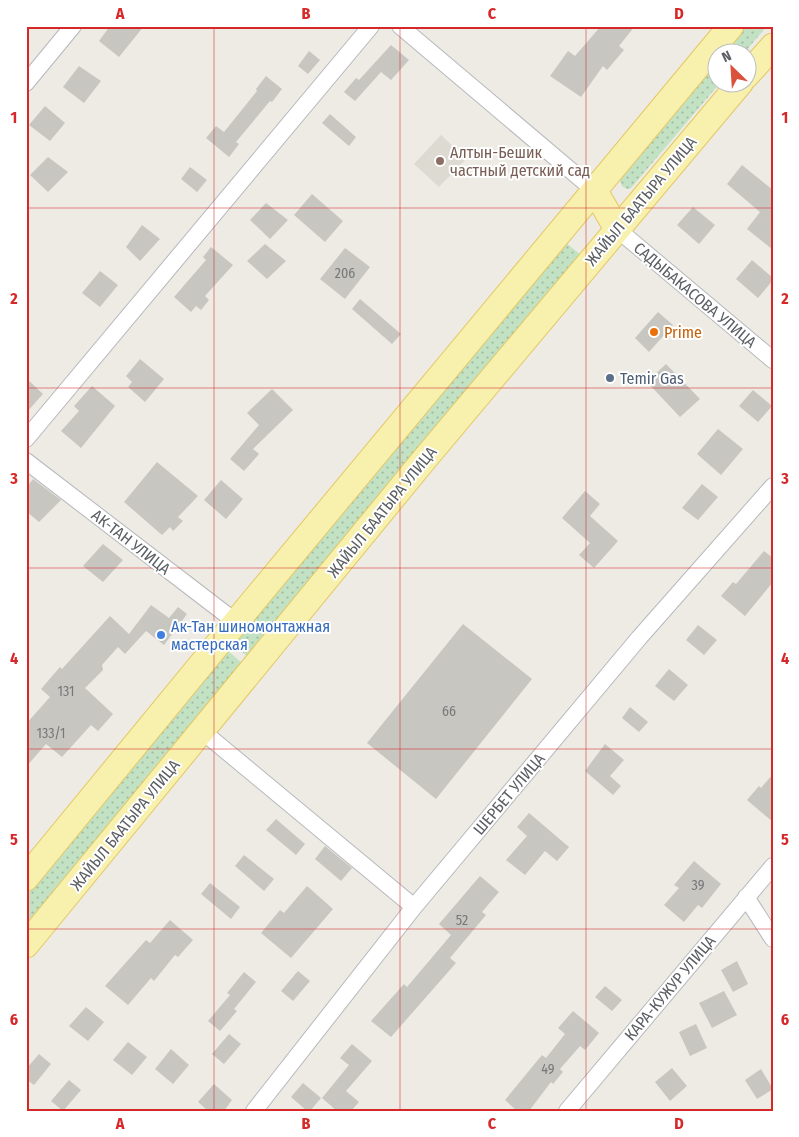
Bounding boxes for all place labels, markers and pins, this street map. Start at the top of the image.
place label: Алтын-Бешик частный детский сад [450,143,590,180]
marker: Алтын-Бешик частный детский сад [434,155,446,167]
place label: Prime [664,323,702,342]
marker: Prime [648,326,660,338]
place label: Temir Gas [620,369,684,388]
marker: Temir Gas [604,372,616,384]
place label: Ак-Тан шиномонтажная мастерская [171,617,330,654]
marker: Ак-Тан шиномонтажная мастерская [155,629,167,641]

